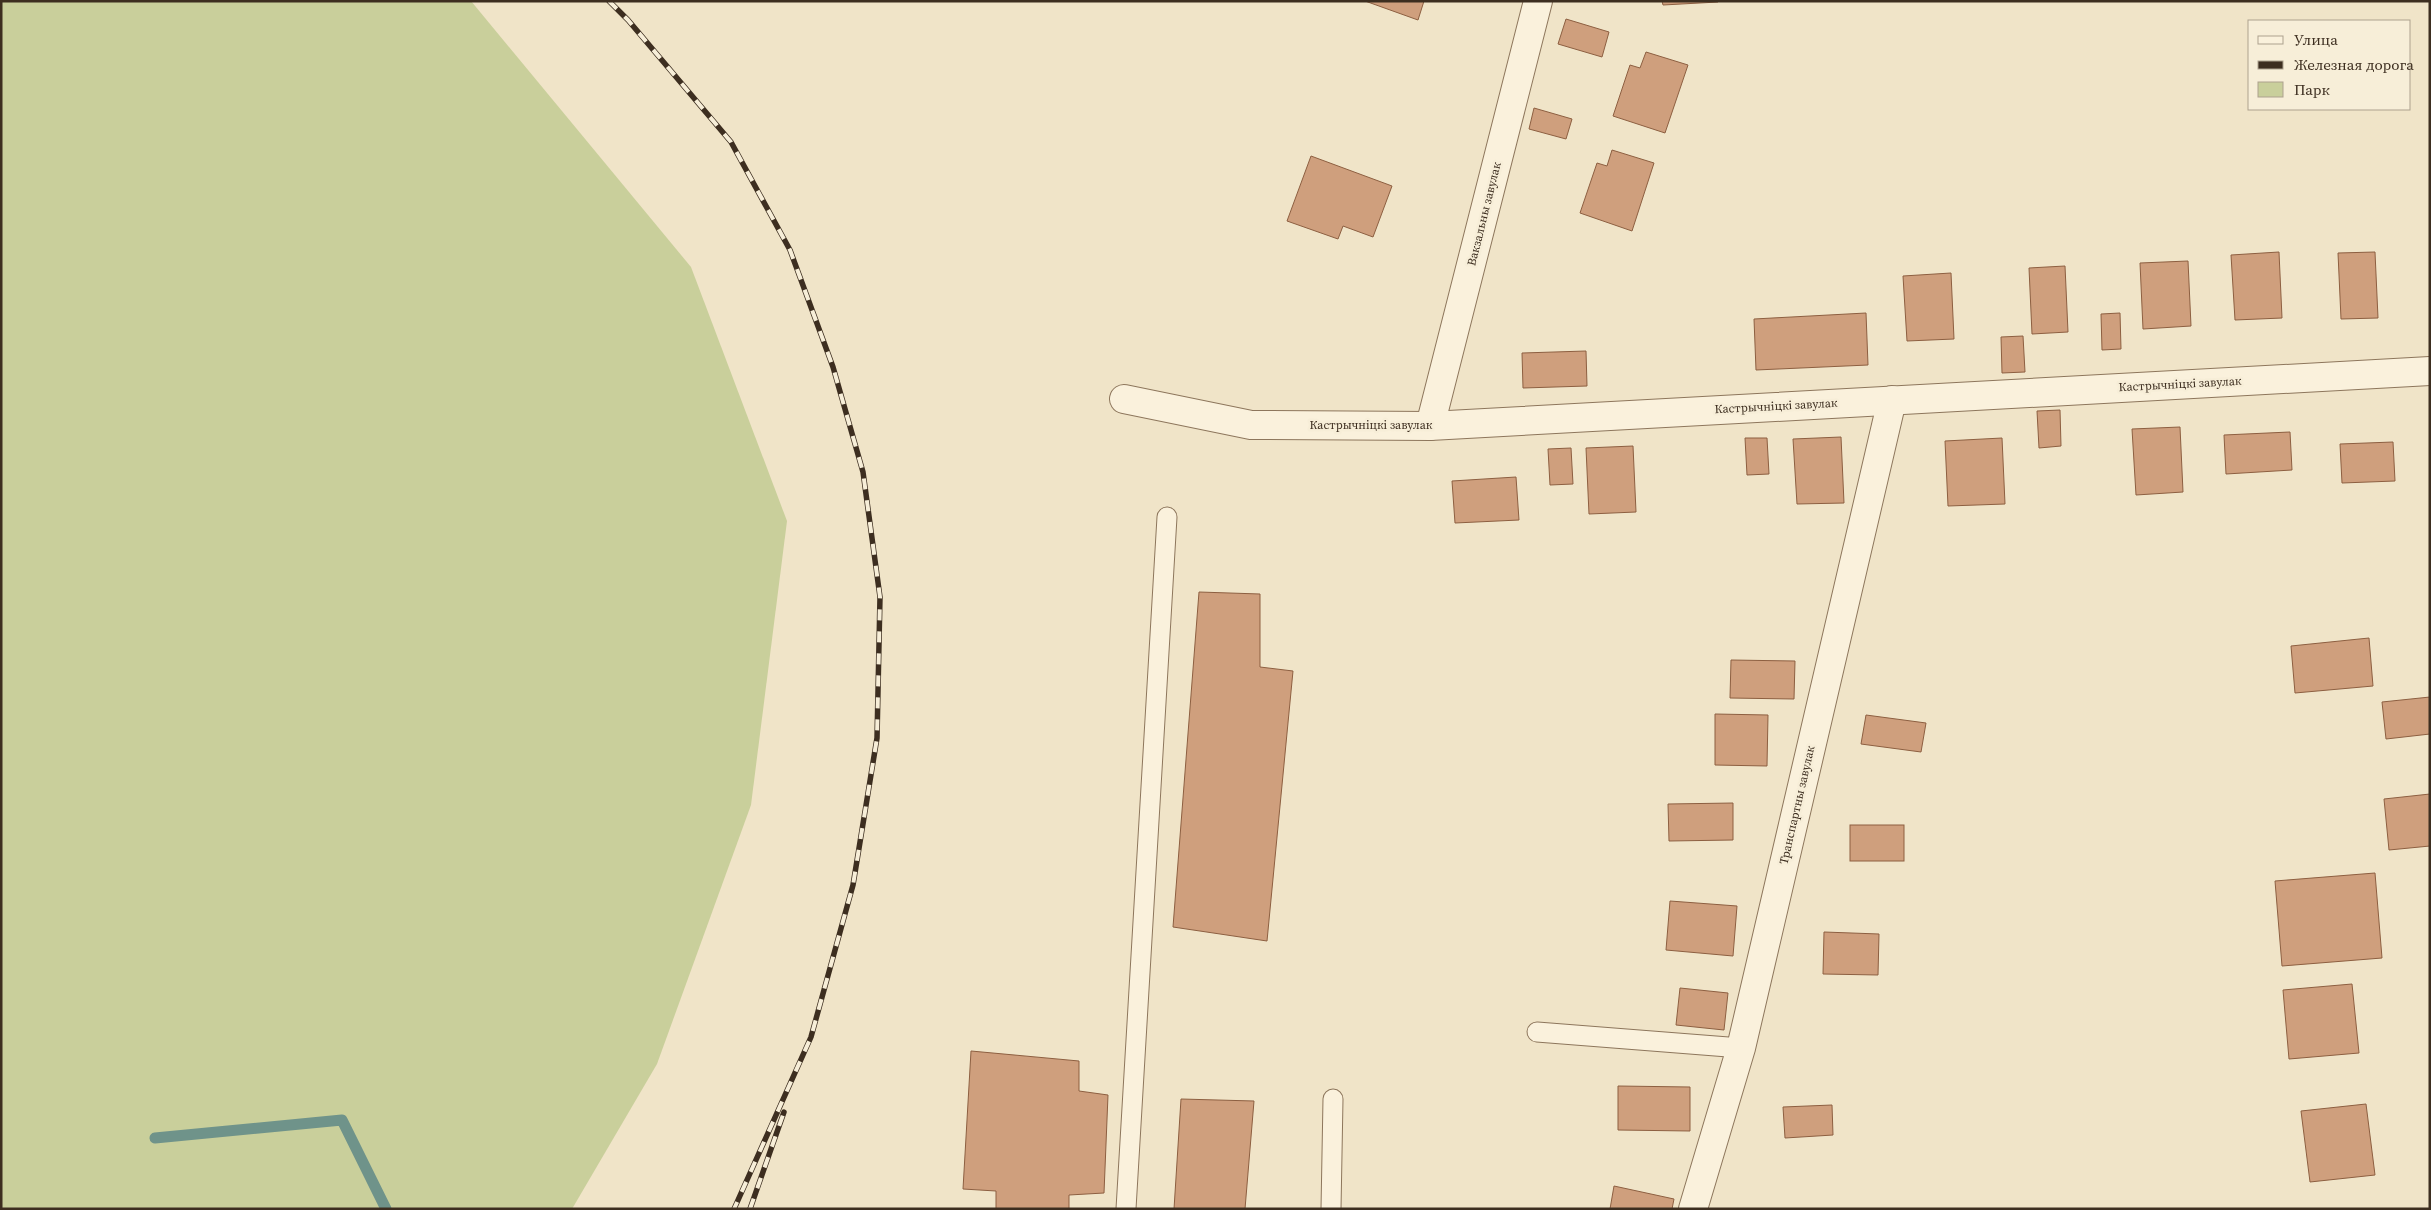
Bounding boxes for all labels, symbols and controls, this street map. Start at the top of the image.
legend [2248,20,2411,110]
text: Улица [2294,29,2338,50]
text: Железная дорога [2294,54,2414,75]
text: Парк [2294,79,2330,100]
street label: Вакзальны завулак [1463,160,1505,268]
street label: Кастрычніцкі завулак [2118,373,2242,395]
street label: Кастрычніцкі завулак [1714,395,1838,417]
street label: Кастрычніцкі завулак [1310,417,1433,433]
street label: Транспартны завулак [1776,744,1819,866]

